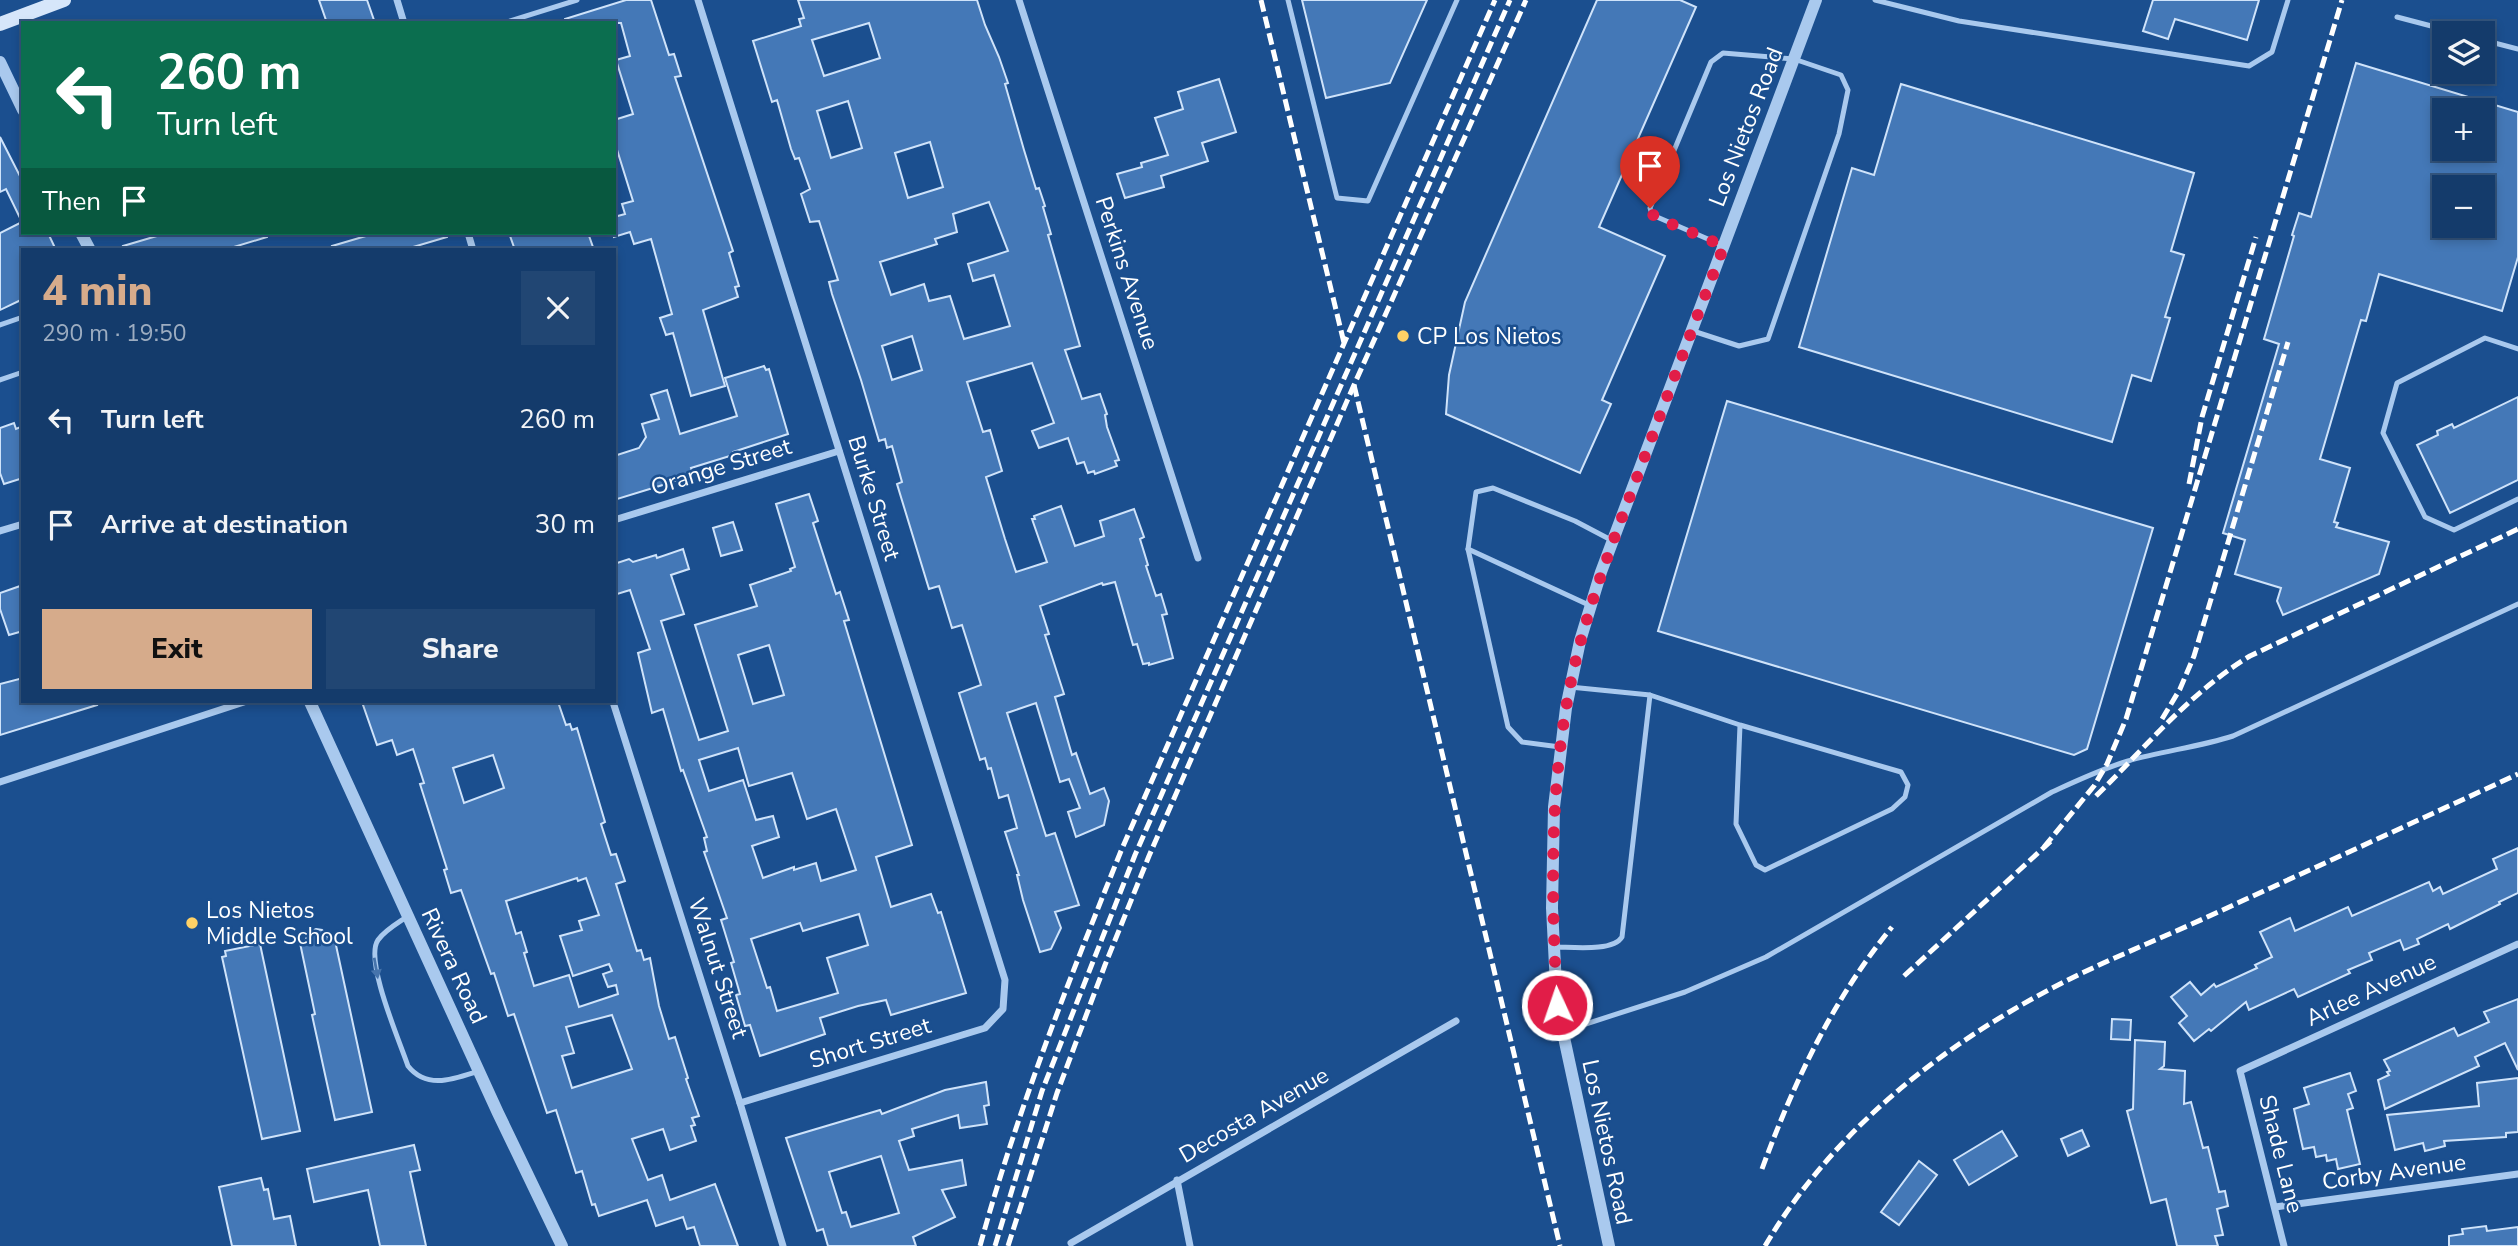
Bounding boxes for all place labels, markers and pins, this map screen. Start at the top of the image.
pin [1620,136,1680,208]
place label: CP Los Nietos [1417,321,1561,352]
marker: CP Los Nietos [1395,328,1411,344]
place label: Los Nietos Middle School [206,895,353,952]
marker: Los Nietos Middle School [184,915,200,931]

